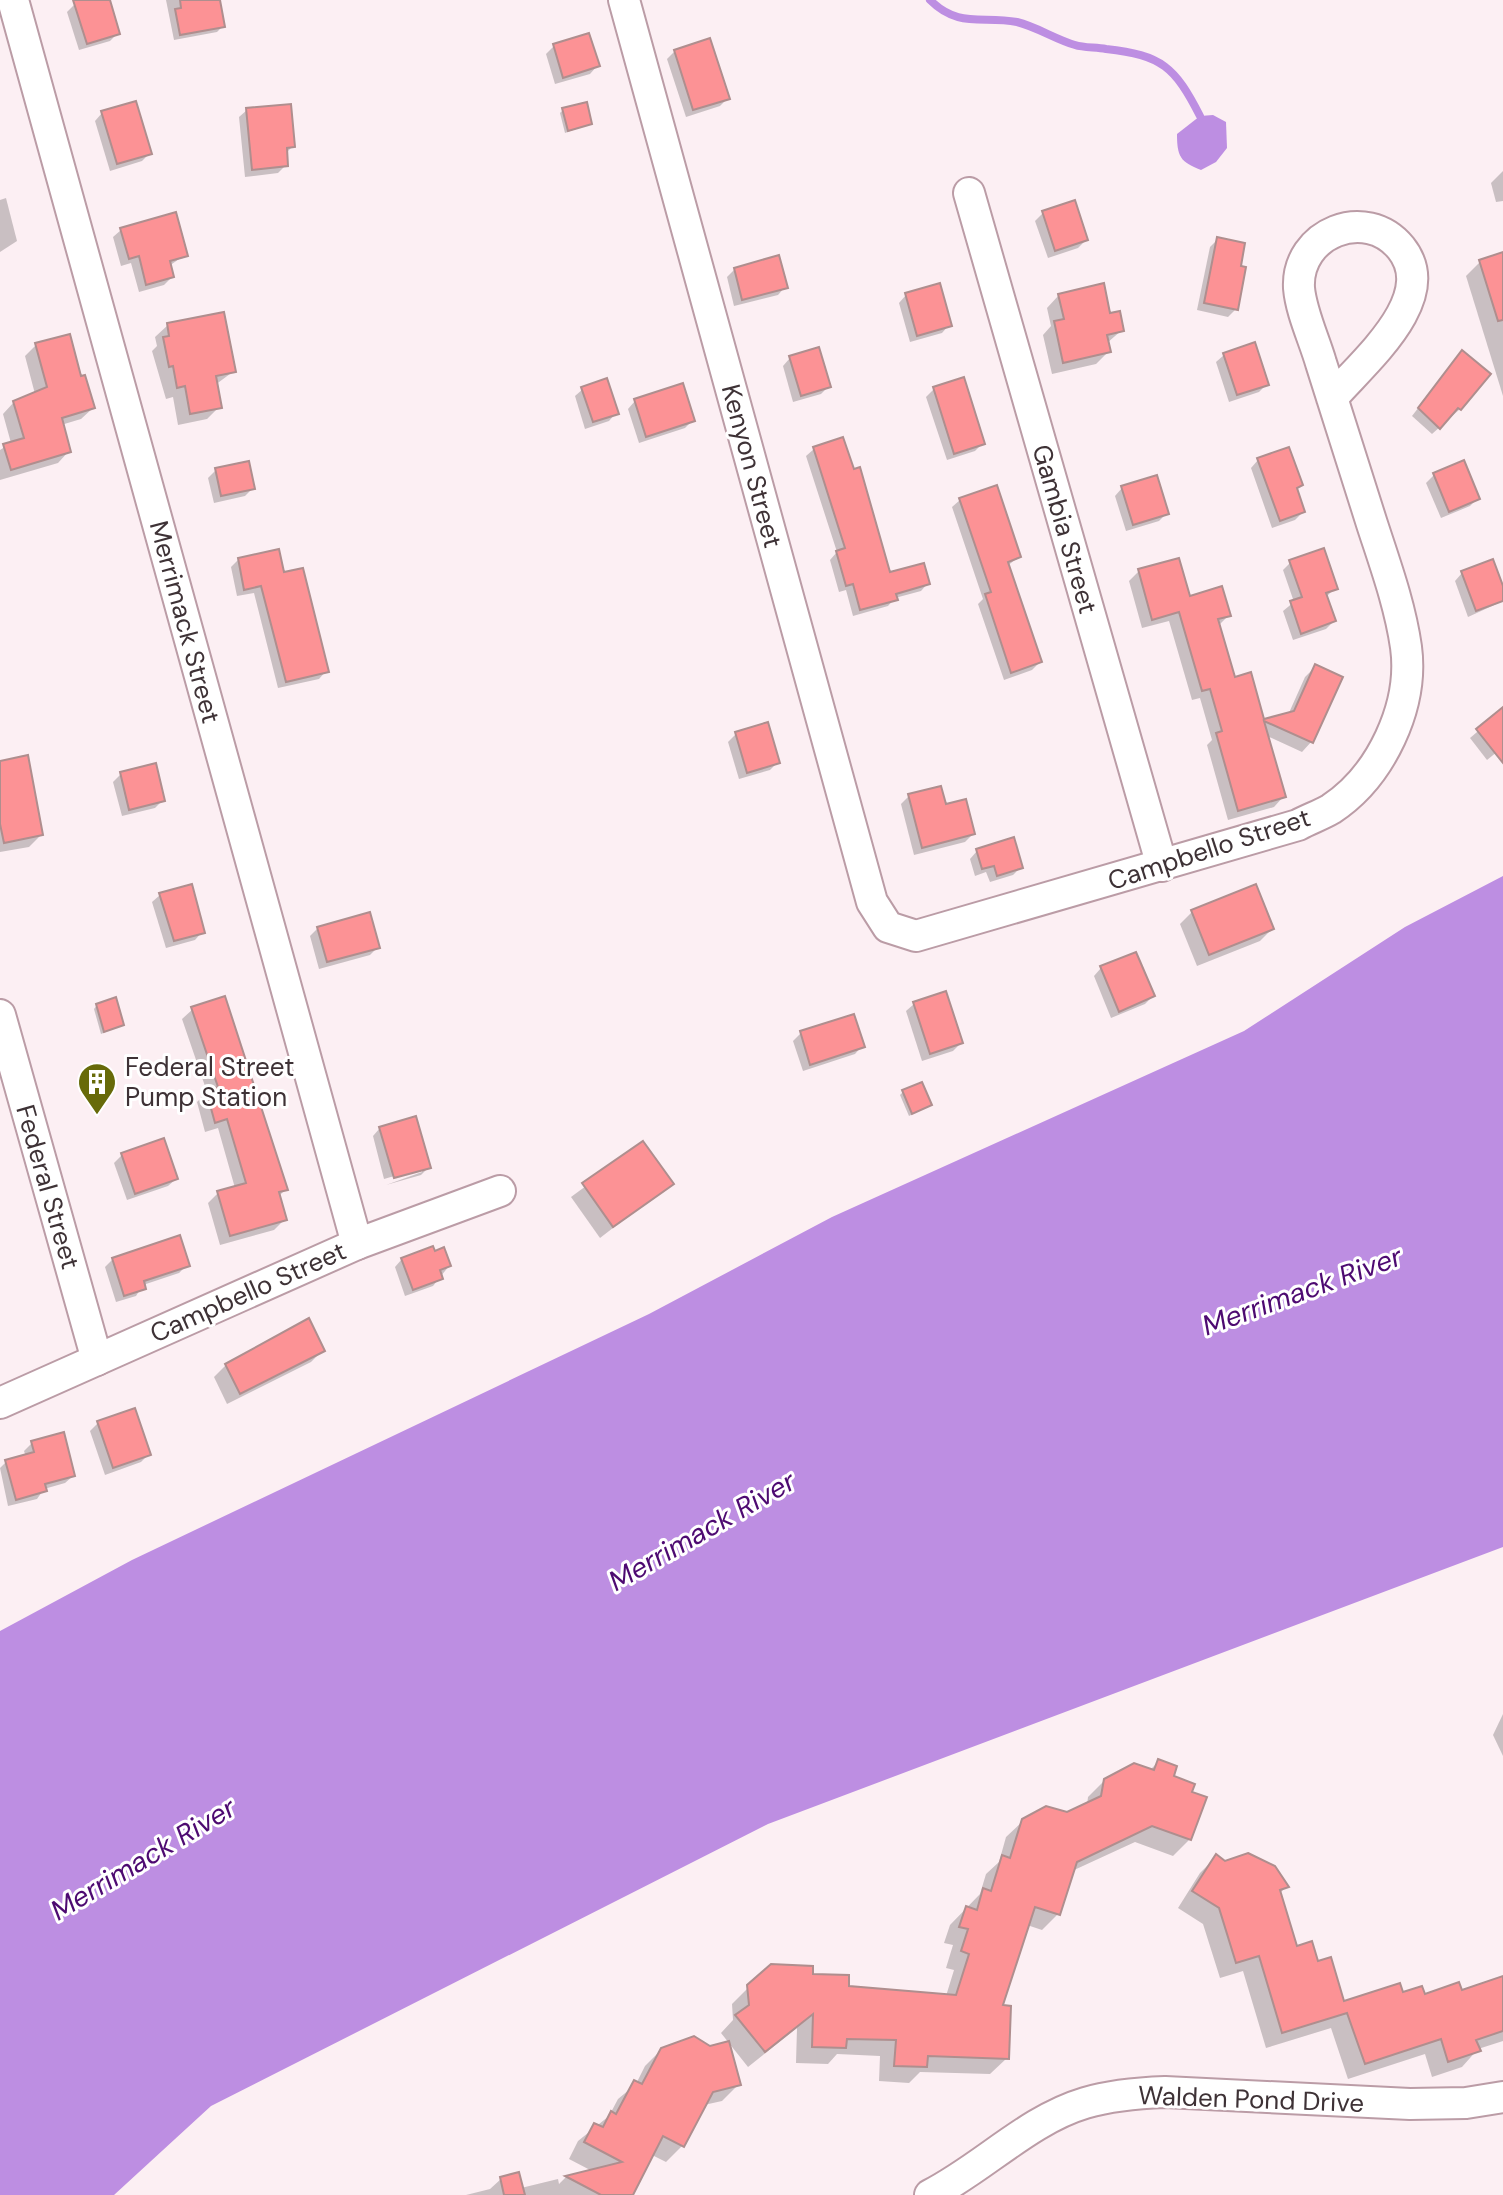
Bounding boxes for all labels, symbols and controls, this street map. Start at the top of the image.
street label: Kenyon Street [714,381,790,551]
street label: Gambia Street [1025,441,1105,617]
street label: Merrimack Street [142,517,228,727]
street label: Campbello Street [1103,800,1315,898]
place label: Federal Street Pump Station [125,1050,294,1114]
building icon: Federal Street Pump Station [76,1061,118,1116]
street label: Federal Street [8,1101,88,1273]
street label: Campbello Street [145,1234,351,1350]
water label: Merrimack River [1197,1238,1408,1344]
water label: Merrimack River [602,1462,803,1600]
water label: Merrimack River [43,1789,243,1929]
street label: Walden Pond Drive [1137,2078,1365,2120]

